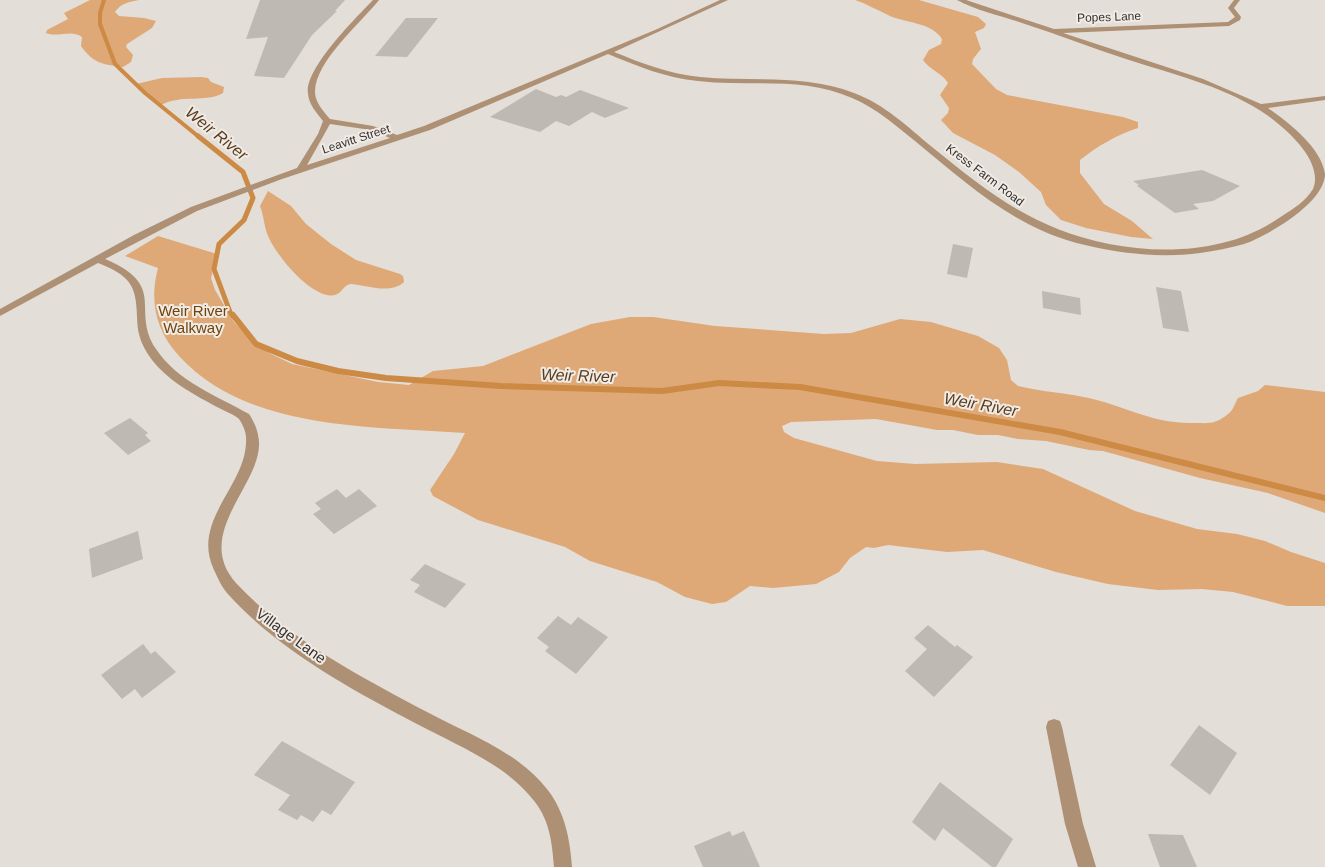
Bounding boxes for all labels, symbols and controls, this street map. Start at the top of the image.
street label: Popes Lane [1077,9,1142,25]
water label: Weir River [182,103,251,164]
street label: Leavitt Street [320,121,392,157]
street label: Kress Farm Road [943,141,1027,209]
park label: Weir River Walkway [158,302,228,336]
water label: Weir River [541,366,616,385]
water label: Weir River [943,390,1020,419]
street label: Village Lane [253,605,330,667]

